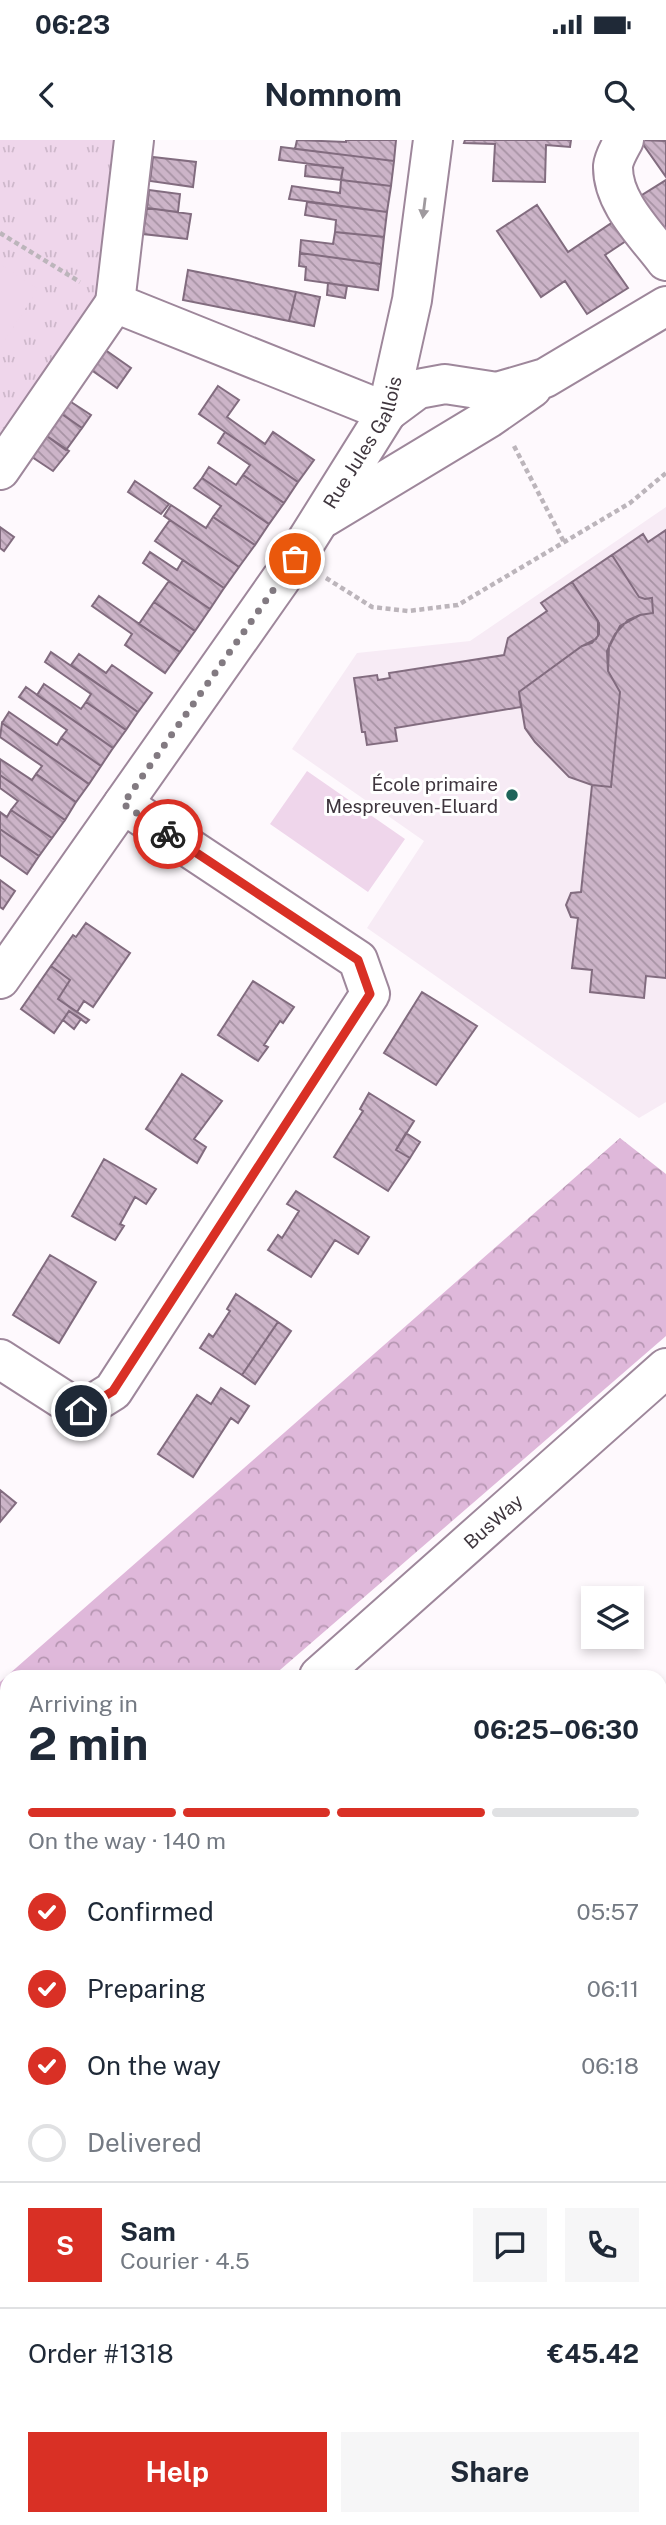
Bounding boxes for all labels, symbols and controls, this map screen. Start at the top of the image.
text: 06:23 [35,9,110,40]
icon: back [28,76,66,114]
text: Nomnom [264,76,402,113]
icon: search [600,76,638,114]
one-way arrow [418,197,429,219]
street label: Rue Jules Gallois [318,374,406,512]
pin [265,529,325,589]
icon: bag [276,540,314,578]
place label: École primaire Mespreuven-Eluard [325,773,498,817]
marker: École primaire Mespreuven-Eluard [504,787,520,803]
courier [133,799,203,869]
icon: bike [149,815,187,853]
pin [51,1381,111,1441]
icon: home [62,1392,100,1430]
street label: BusWay [459,1490,527,1553]
map controls [581,1586,644,1649]
button: layers [581,1586,644,1649]
text: Arriving in [28,1690,138,1717]
text: 06:25–06:30 [473,1714,639,1745]
text: 2 min [28,1716,148,1770]
text: On the way · 140 m [28,1827,226,1854]
icon: check [28,1893,66,1931]
text: Confirmed [87,1896,214,1927]
text: 05:57 [576,1898,639,1925]
icon: check [28,1970,66,2008]
text: Preparing [87,1973,206,2004]
text: 06:11 [587,1975,639,2002]
icon: check [28,2047,66,2085]
text: On the way [87,2050,221,2081]
text: 06:18 [581,2052,639,2079]
text: Delivered [87,2127,202,2158]
button: chat [473,2208,547,2282]
button: phone [565,2208,639,2282]
text: Sam [120,2216,176,2247]
text: S [56,2230,74,2261]
text: Courier · 4.5 [120,2247,250,2274]
text: Order #1318 [28,2338,174,2369]
text: €45.42 [547,2338,639,2369]
button: Help [28,2432,327,2512]
button: Share [341,2432,639,2512]

